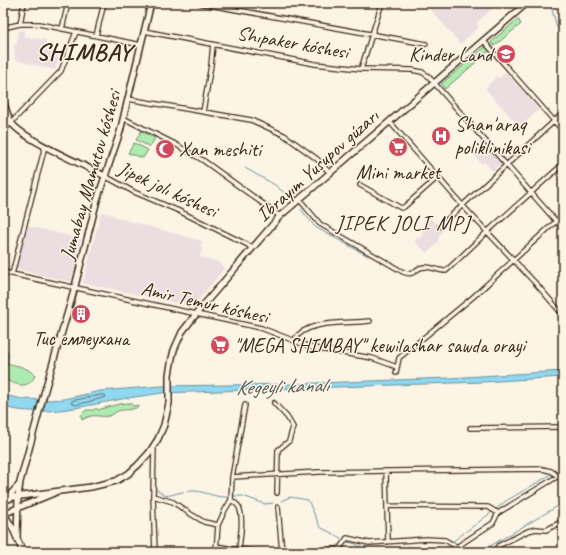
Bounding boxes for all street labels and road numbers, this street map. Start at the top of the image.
street label: Shıpaker kóshesi [235,20,353,65]
street label: Jumabay Mamutov kóshesi [54,85,127,264]
street label: Ibrayım Yusupov gúzarı [251,103,385,227]
street label: Jipek jolı kóshesi [113,155,223,224]
street label: Amir Temur kóshesi [139,276,273,330]

